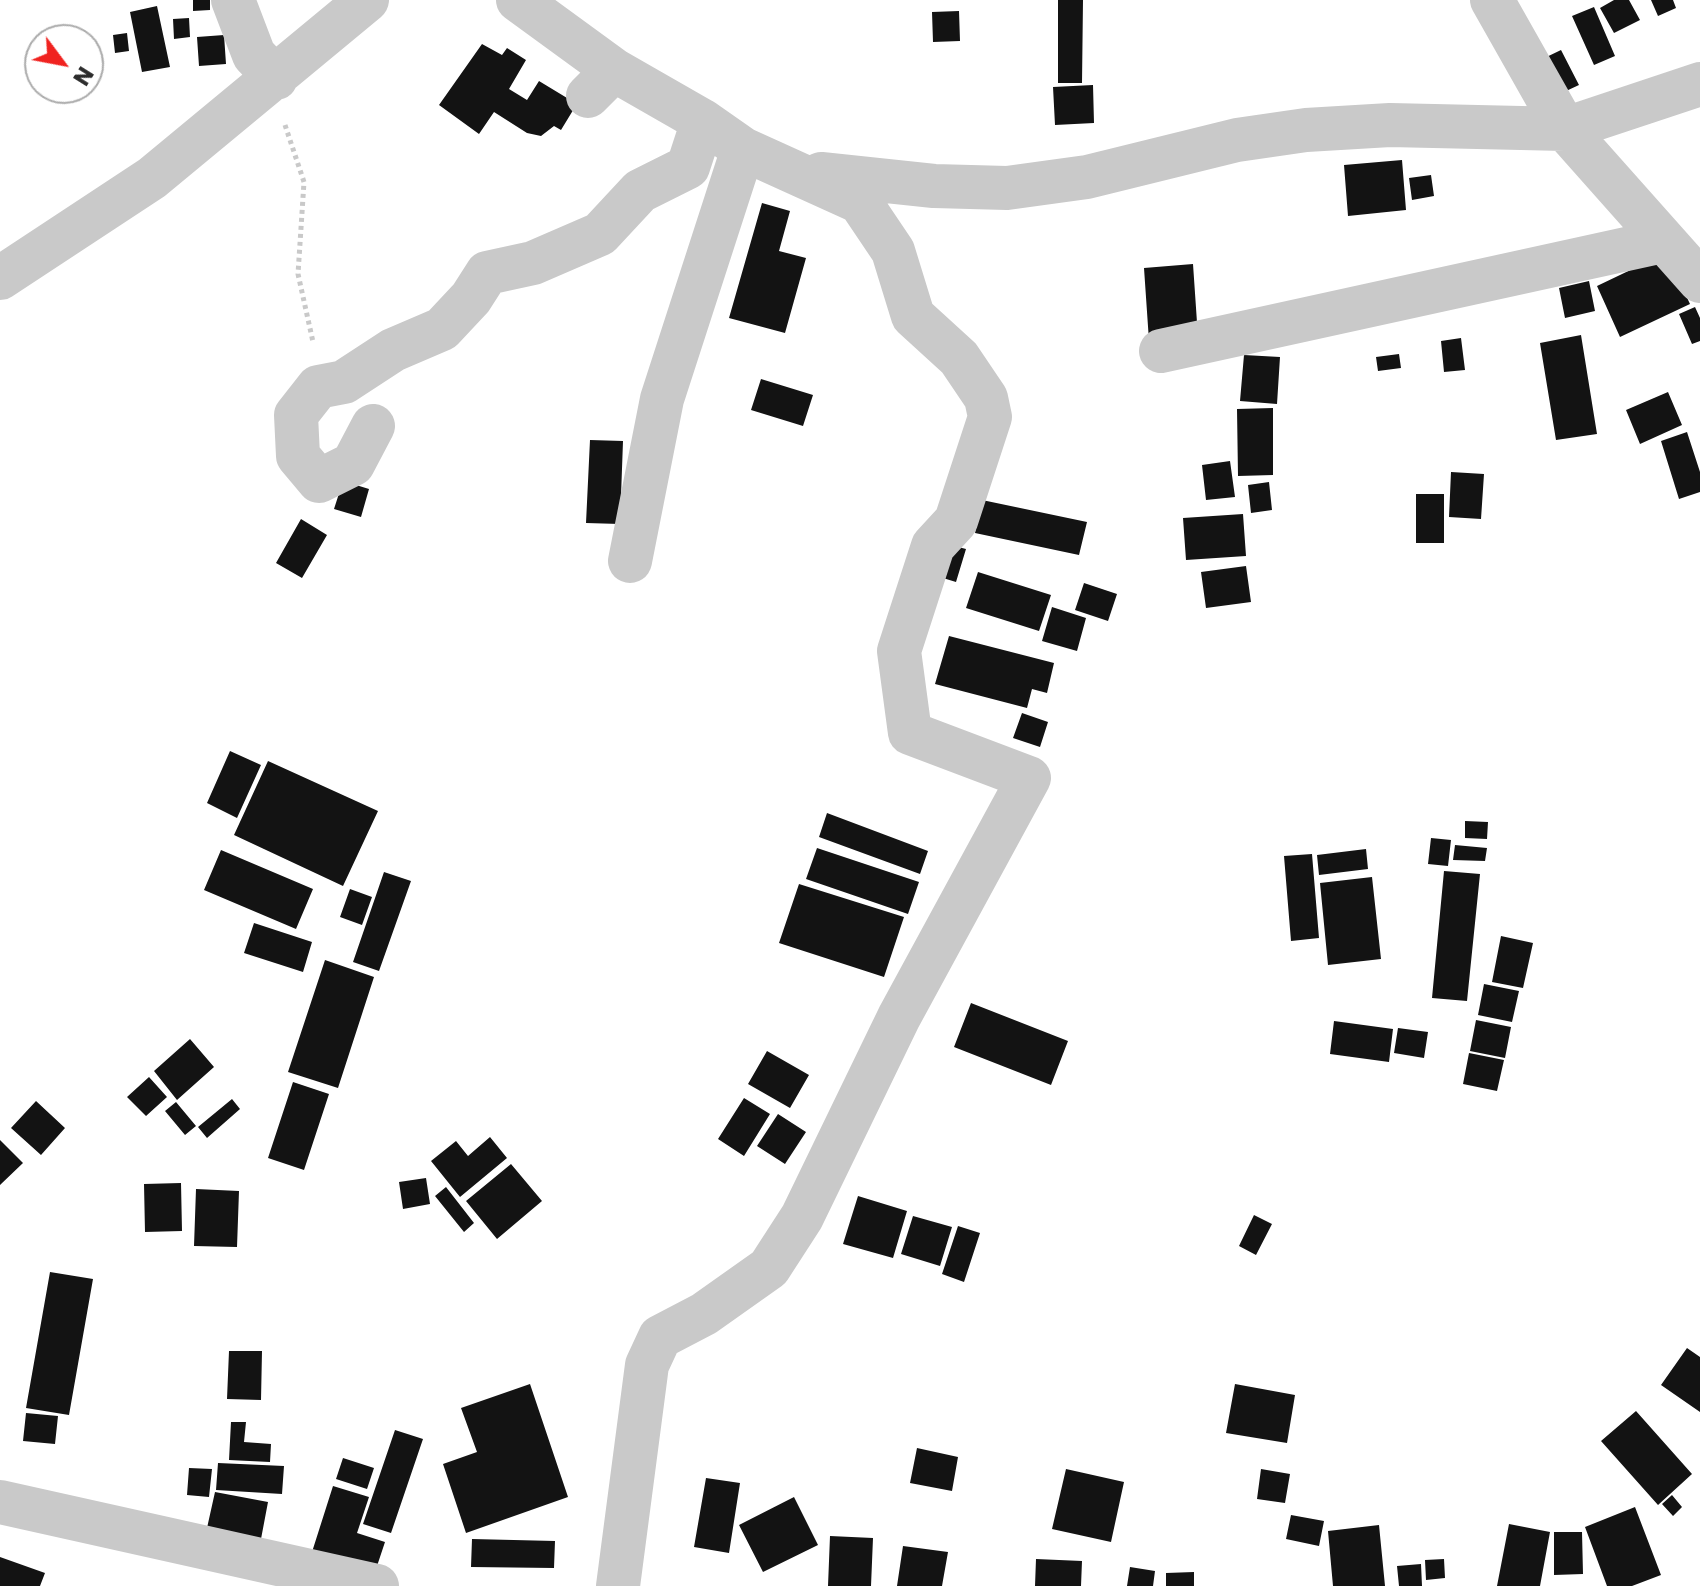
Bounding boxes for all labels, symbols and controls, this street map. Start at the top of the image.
north arrow [24,24,104,104]
text: N [66,61,101,91]

